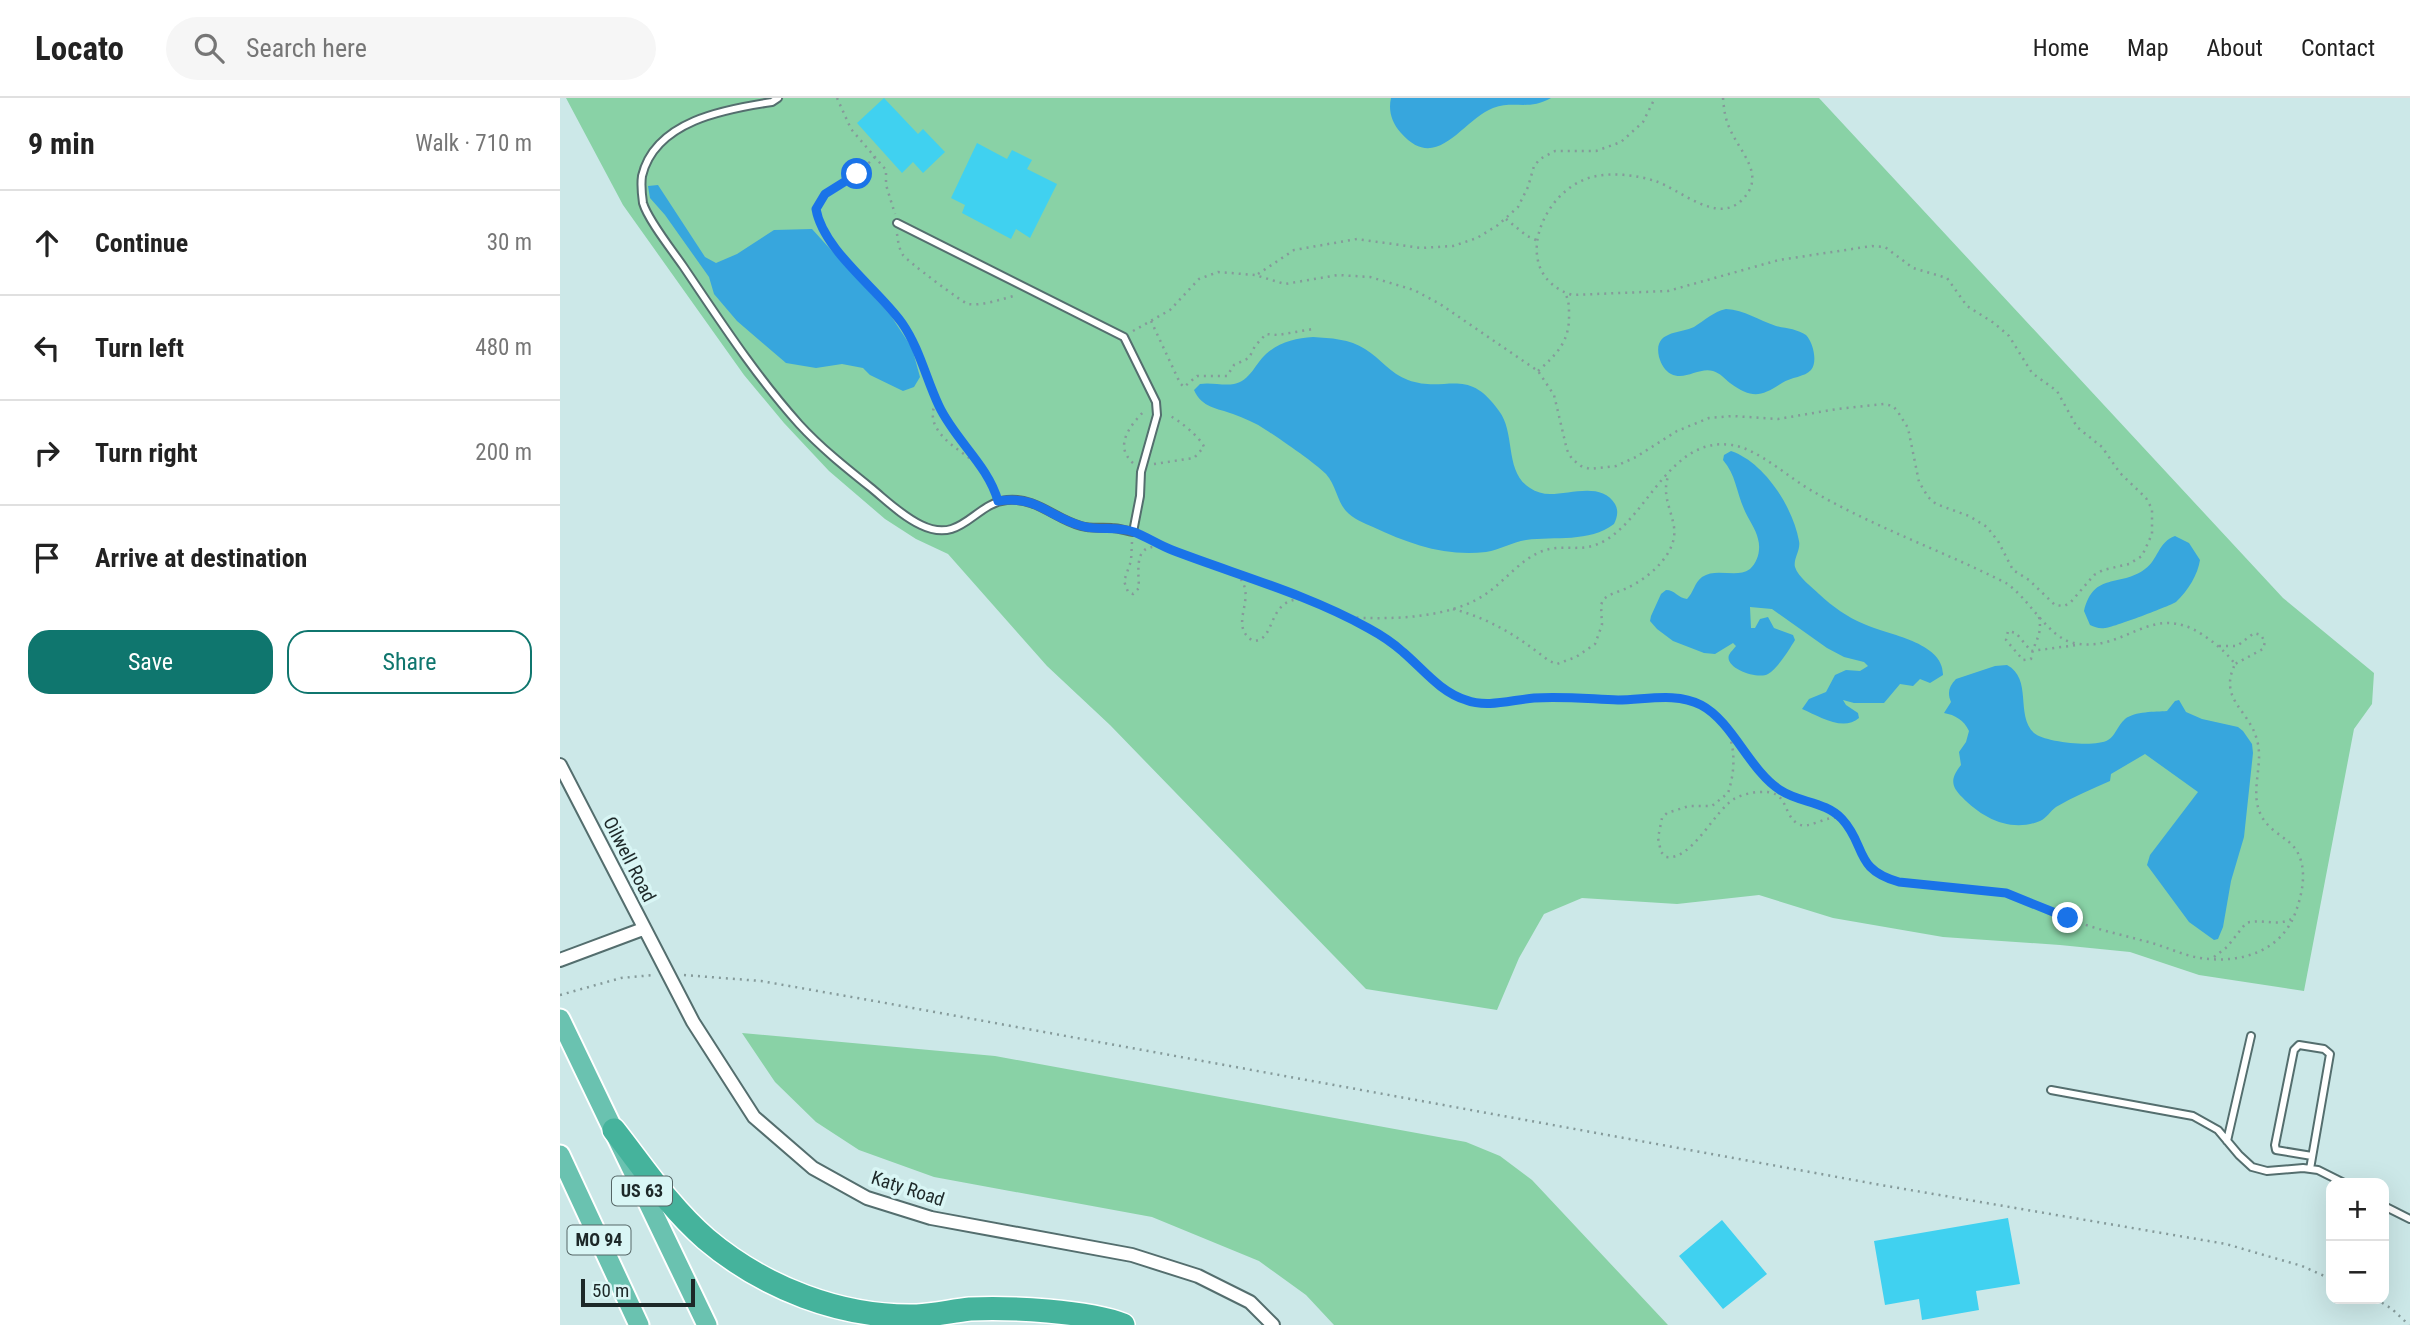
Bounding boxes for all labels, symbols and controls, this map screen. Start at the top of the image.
search box [166,17,656,80]
text: Locato [35,29,124,68]
icon: search [190,29,228,67]
text: Search here [246,33,367,63]
text: Home [2033,34,2089,62]
text: Map [2127,34,2169,62]
text: About [2207,34,2263,62]
text: Contact [2301,34,2375,62]
text: 9 min [28,126,95,161]
text: Walk · 710 m [415,130,532,157]
route start [841,158,872,189]
icon: ahead [28,224,66,262]
text: Continue [95,228,188,258]
text: 30 m [487,229,532,256]
icon: left [28,329,66,367]
text: Turn left [95,333,184,363]
text: 480 m [475,334,532,361]
icon: right [28,434,66,472]
text: Turn right [95,438,197,468]
text: 200 m [475,439,532,466]
icon: arrive [28,539,66,577]
text: Arrive at destination [95,543,307,573]
button: Save [28,630,273,694]
button: Share [287,630,532,694]
street label: Oilwell Road [598,813,661,906]
route end [2052,902,2083,933]
street label: Katy Road [868,1166,947,1211]
road number: US 63 [612,1176,672,1206]
map controls [2326,1178,2389,1304]
button: + [2326,1178,2389,1241]
road number: MO 94 [567,1226,630,1254]
button: − [2326,1241,2389,1304]
scale bar [581,1276,695,1308]
text: 50 m [592,1279,629,1302]

